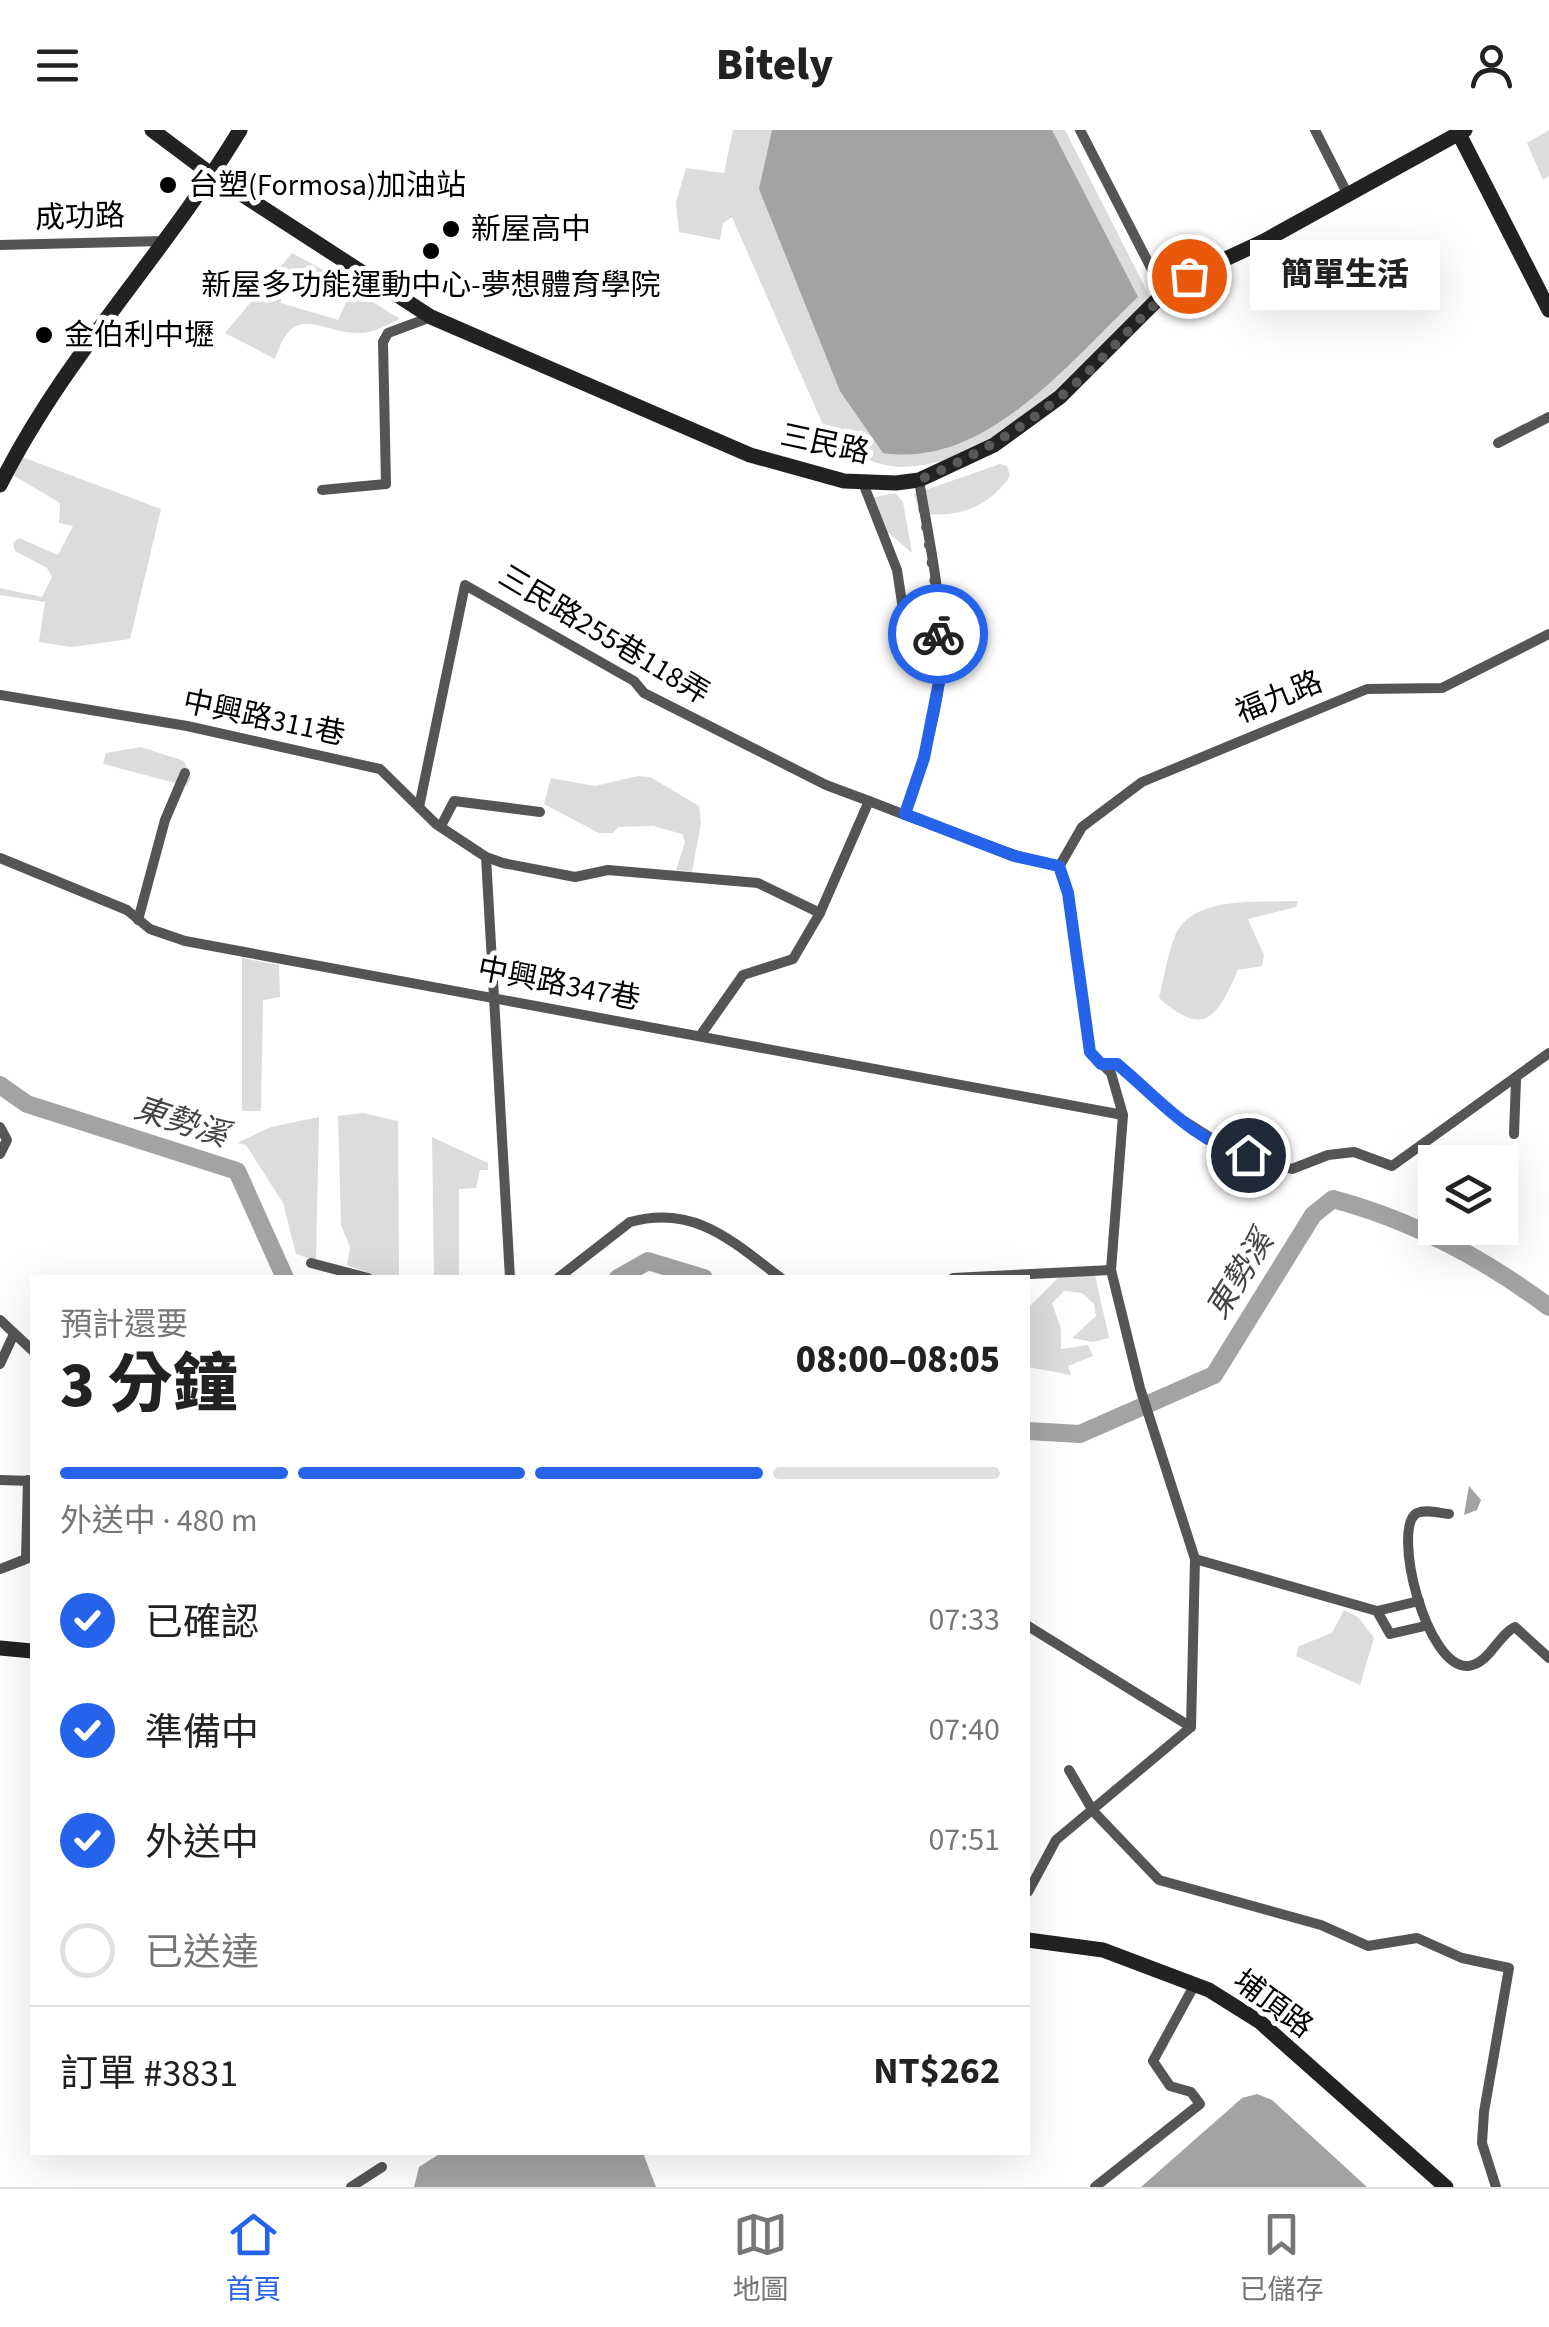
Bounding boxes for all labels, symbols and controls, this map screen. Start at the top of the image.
text: Bitely [716,33,833,97]
icon: menu [30,38,85,93]
icon: person [1464,38,1519,93]
place label: 台塑(Formosa)加油站 [188,164,466,207]
marker: 台塑(Formosa)加油站 [157,174,179,196]
street label: 成功路 [34,194,126,240]
place label: 新屋高中 [471,208,591,251]
marker: 新屋高中 [440,218,462,240]
pin [1147,234,1232,319]
marker: 新屋多功能運動中心-夢想體育學院 [420,240,442,262]
callout: 簡單生活 [1249,241,1439,311]
icon: bag [1162,249,1217,304]
text: 簡單生活 [1281,252,1409,298]
place label: 新屋多功能運動中心-夢想體育學院 [201,264,661,307]
place label: 金伯利中壢 [64,314,214,357]
marker: 金伯利中壢 [33,324,55,346]
street label: 三民路 [777,414,873,474]
street label: 三民路255巷118弄 [490,555,718,715]
courier [888,584,988,684]
icon: bike [911,607,966,662]
street label: 福九路 [1229,660,1329,734]
street label: 中興路311巷 [179,680,349,756]
street label: 中興路347巷 [474,947,644,1021]
water label: 東勢溪 [128,1085,238,1160]
pin [1206,1113,1291,1198]
icon: home [1221,1128,1276,1183]
map controls [1418,1145,1518,1245]
button: layers [1418,1145,1518,1245]
water label: 東勢溪 [1195,1219,1287,1328]
text: 預計還要 [60,1302,188,1348]
text: 08:00–08:05 [796,1333,1000,1387]
text: 3 分鐘 [60,1339,238,1432]
text: 外送中 · 480 m [60,1498,257,1544]
icon: check [60,1593,115,1648]
text: 已確認 [145,1596,259,1650]
text: 07:33 [928,1597,1000,1643]
icon: check [60,1703,115,1758]
text: 準備中 [145,1706,259,1760]
text: 07:40 [928,1707,1000,1753]
icon: check [60,1813,115,1868]
text: 外送中 [145,1816,259,1870]
text: 07:51 [928,1817,1000,1863]
text: 已送達 [145,1926,259,1980]
street label: 埔頂路 [1224,1960,1322,2048]
text: NT$262 [873,2044,1000,2098]
text: 訂單 #3831 [60,2047,238,2101]
tab: 首頁 [225,2207,282,2310]
tab: 地圖 [732,2207,789,2310]
tab: 已儲存 [1239,2207,1324,2310]

